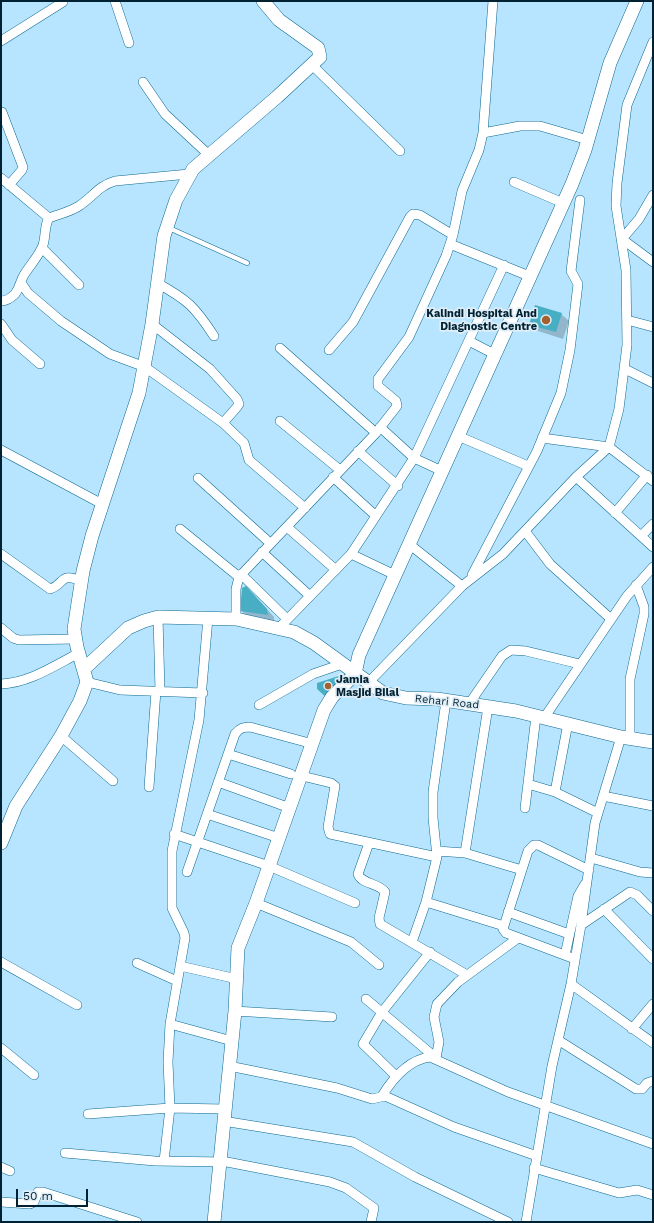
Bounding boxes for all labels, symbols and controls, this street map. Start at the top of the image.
place label: Kalindi Hospital And Diagnostic Centre [426,307,537,333]
marker: Kalindi Hospital And Diagnostic Centre [540,314,552,326]
place label: Jamia Masjid Bilal [336,673,399,699]
marker: Jamia Masjid Bilal [323,681,333,691]
street label: Rehari Road [414,692,480,712]
scale bar [18,1181,90,1207]
text: 50 m [23,1189,53,1203]

